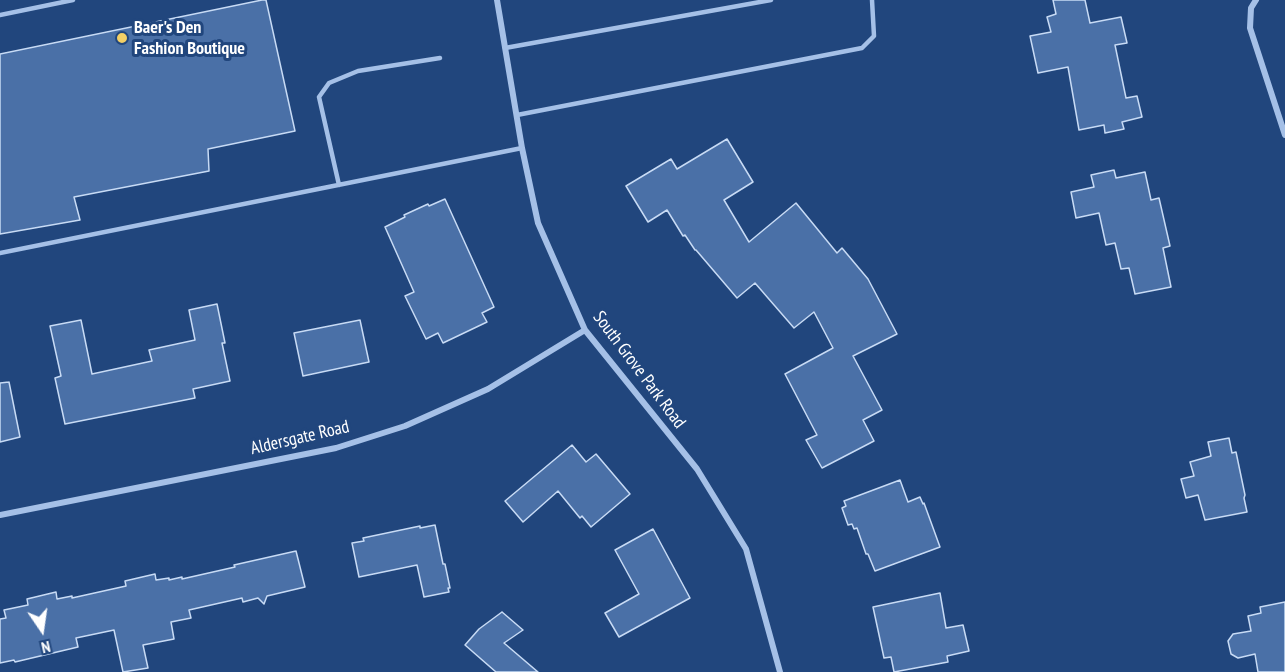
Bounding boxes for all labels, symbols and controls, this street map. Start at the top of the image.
place label: Baer's Den Fashion Boutique [134,17,245,60]
marker: Baer's Den Fashion Boutique [115,31,129,45]
street label: South Grove Park Road [588,307,690,433]
street label: Aldersgate Road [249,416,351,460]
north arrow [12,600,72,660]
text: N [40,637,53,658]

